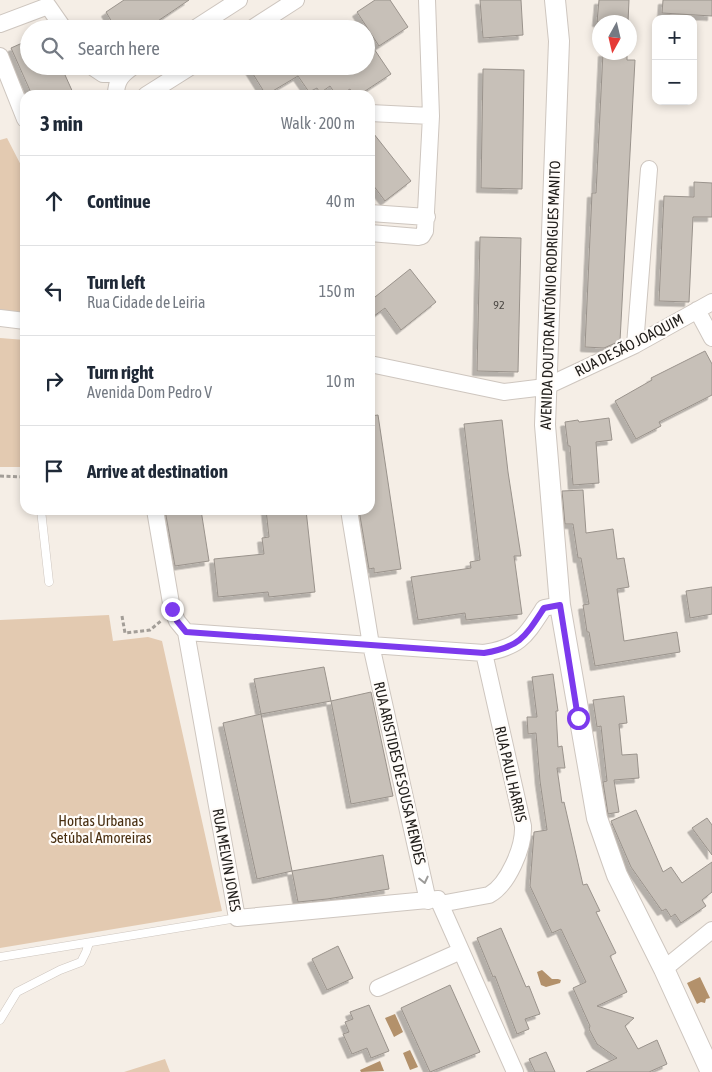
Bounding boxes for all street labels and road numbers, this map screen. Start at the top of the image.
street label: AVENIDA DOUTOR ANTÓNIO RODRIGUES MANITO [537,160,563,430]
street label: RUA DE SÃO JOAQUIM [572,310,686,380]
street label: RUA ARISTIDES DE SOUSA MENDES [371,680,429,866]
street label: RUA PAUL HARRIS [492,724,530,824]
street label: RUA MELVIN JONES [210,807,244,913]

